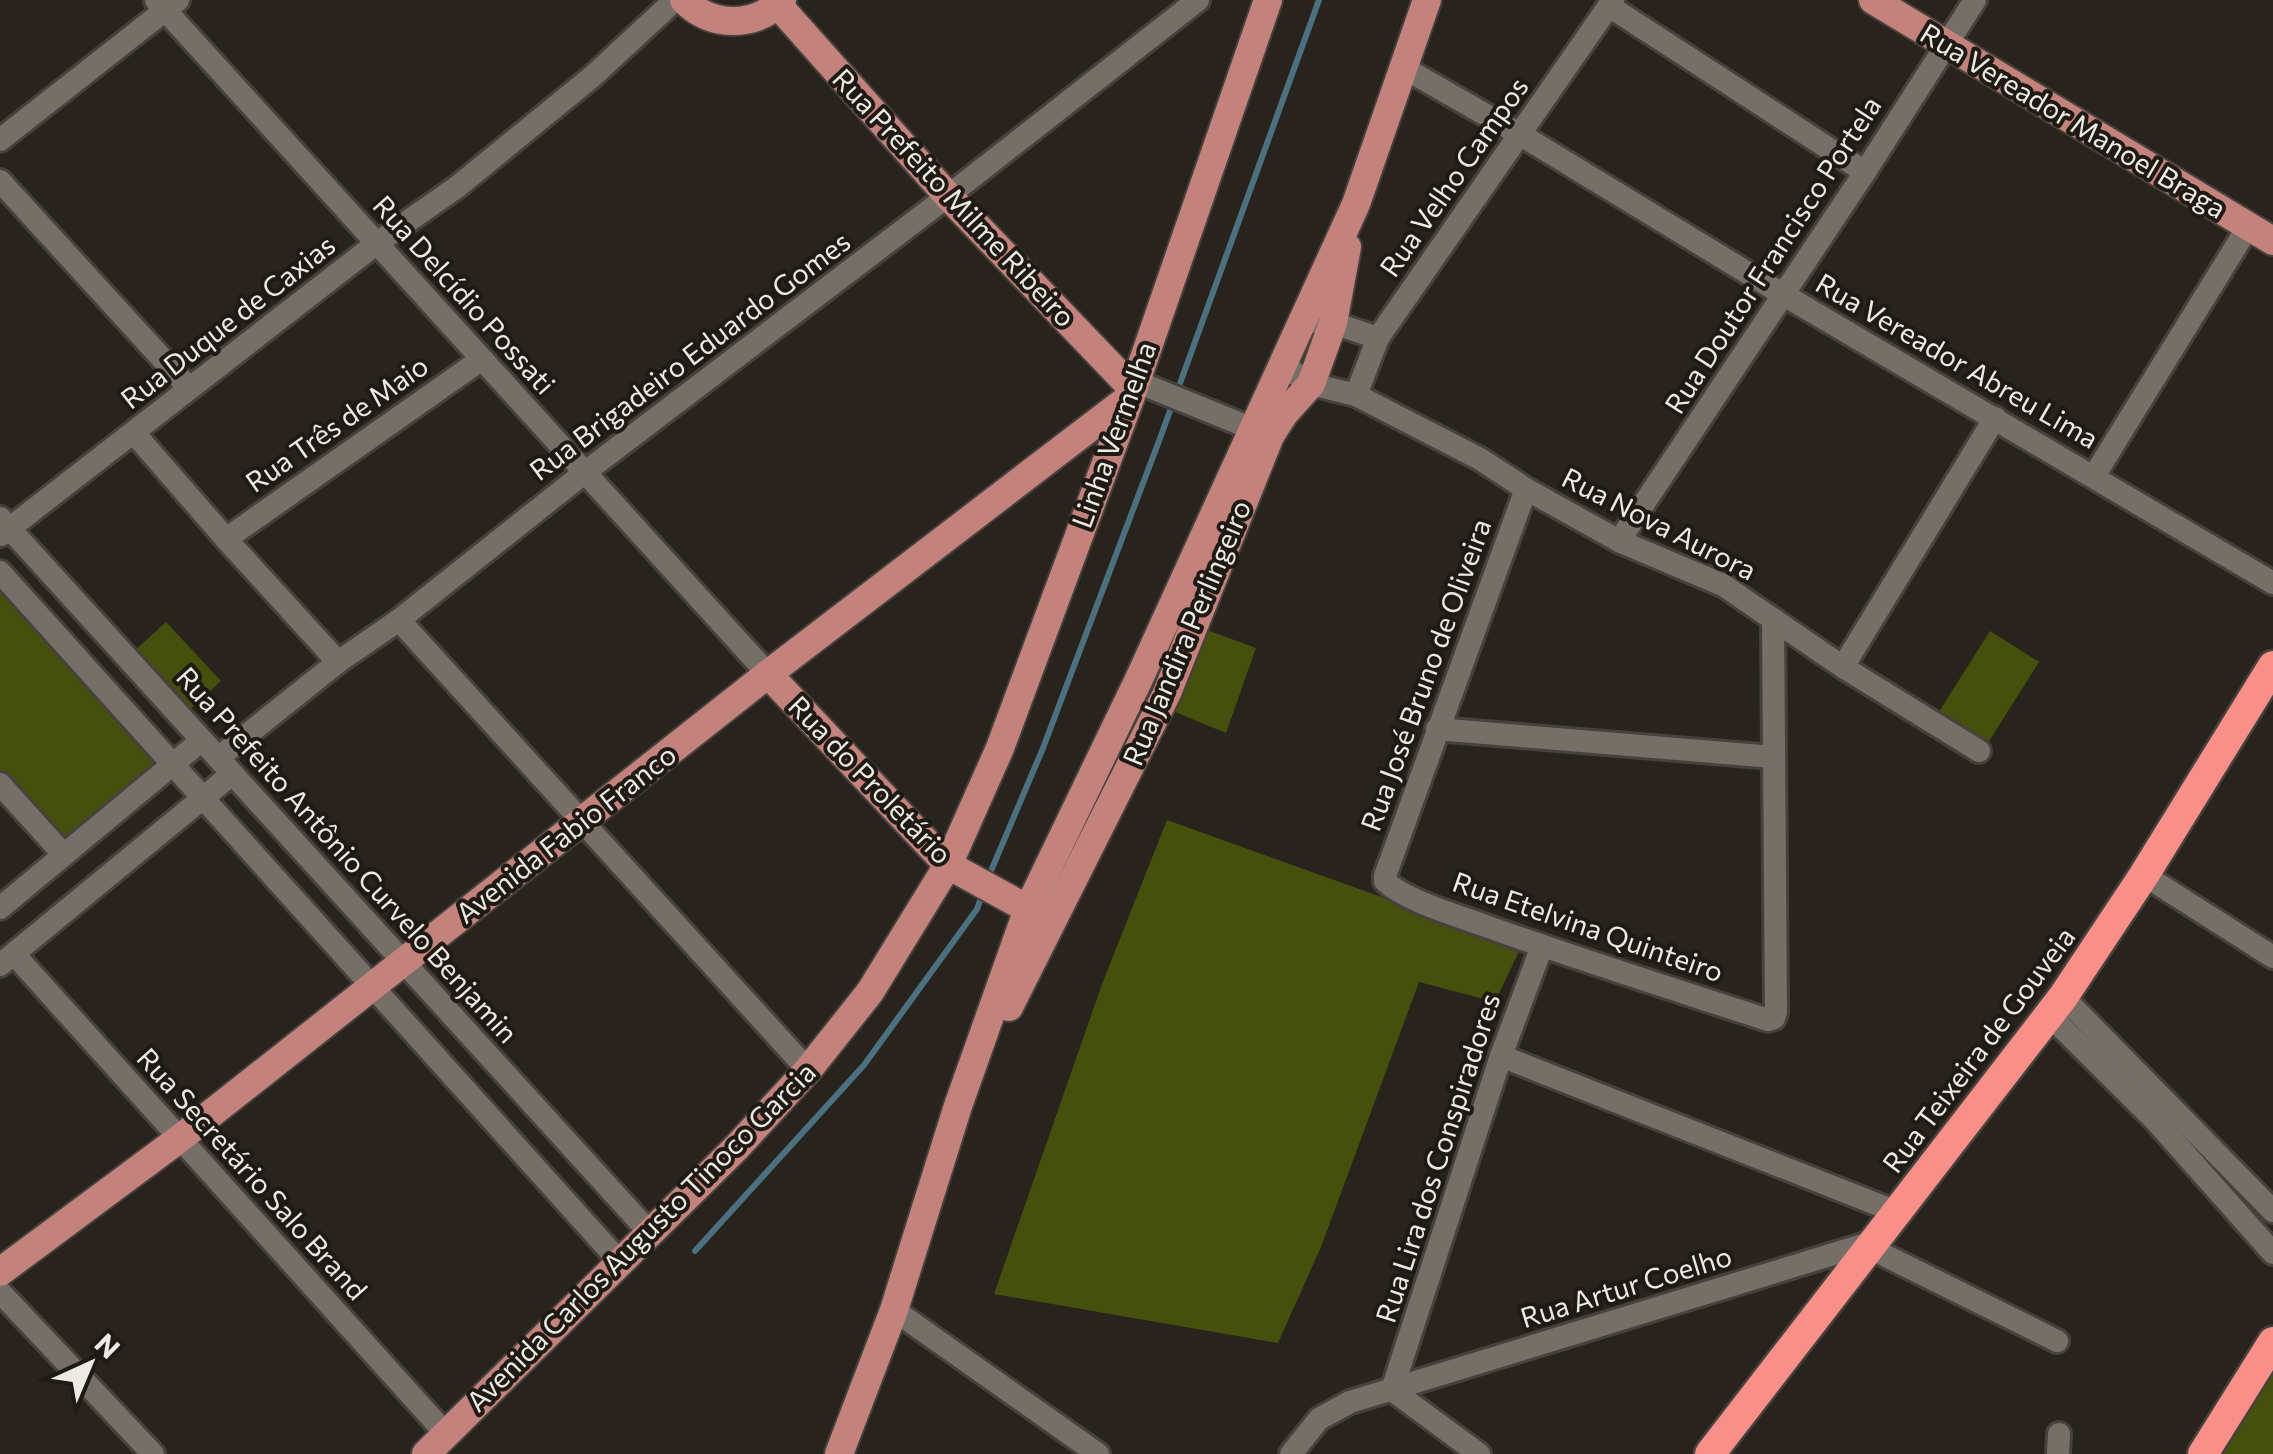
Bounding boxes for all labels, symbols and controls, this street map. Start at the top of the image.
street label: Rua Vereador Manoel Braga [1915,15,2232,225]
street label: Rua Prefeito Milme Ribeiro [826,61,1083,333]
street label: Rua Velho Campos [1372,70,1535,283]
street label: Rua Doutor Francisco Portela [1657,89,1888,420]
street label: Rua Delcídio Possati [367,188,563,401]
street label: Rua Brigadeiro Eduardo Gomes [522,224,856,487]
street label: Rua Duque de Caxias [114,227,341,415]
street label: Rua Vereador Abreu Lima [1810,265,2105,455]
street label: Linha Vermelha [1064,337,1162,532]
street label: Rua Três de Maio [239,348,434,499]
street label: Rua Nova Aurora [1557,460,1762,587]
street label: Rua Jandira Perlingeiro [1115,495,1257,770]
street label: Rua José Bruno de Oliveira [1353,514,1497,835]
street label: Rua Prefeito Antônio Curvelo Benjamin [170,660,526,1049]
street label: Rua do Proletário [782,688,959,870]
street label: Avenida Fabio Franco [448,737,682,930]
street label: Rua Etelvina Quinteiro [1449,864,1728,988]
street label: Rua Teixeira de Gouveia [1875,920,2082,1179]
street label: Rua Lira dos Conspiradores [1368,989,1506,1327]
street label: Rua Secretário Salo Brand [131,1040,375,1306]
street label: Avenida Carlos Augusto Tinoco Garcia [459,1055,822,1418]
street label: Rua Artur Coelho [1516,1238,1735,1334]
north arrow [40,1314,140,1414]
text: N [89,1326,127,1365]

